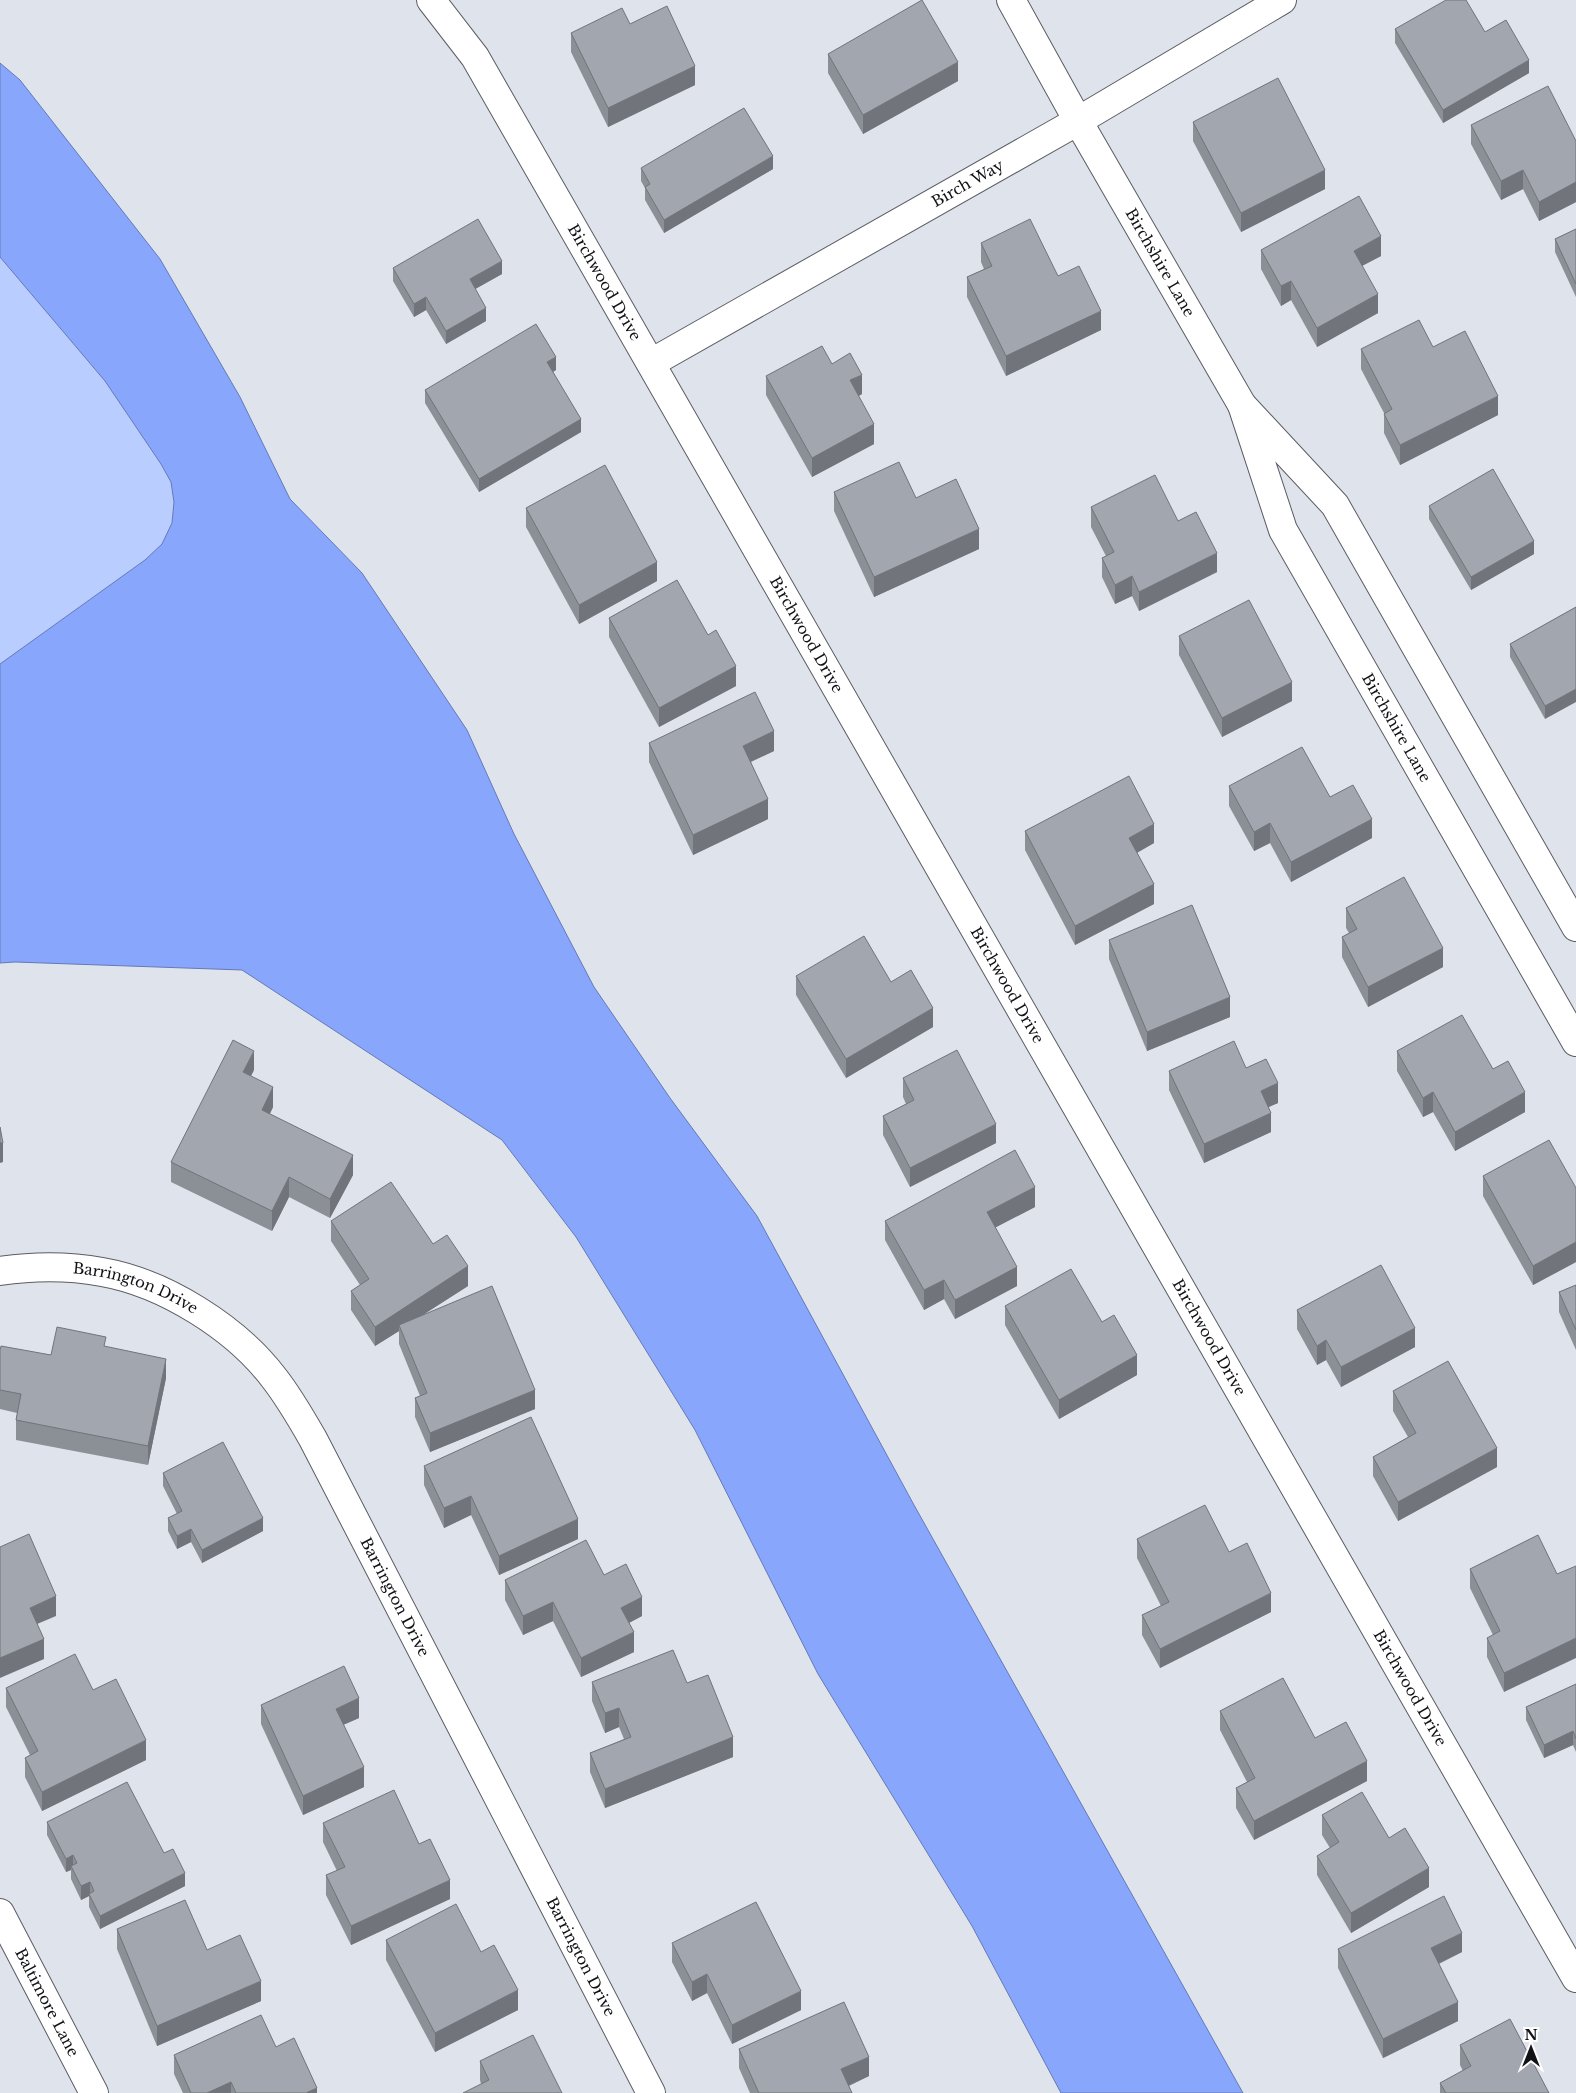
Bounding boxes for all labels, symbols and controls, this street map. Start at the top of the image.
street label: Birch Way [928,155,1007,211]
street label: Birchshire Lane [1121,205,1199,320]
street label: Birchwood Drive [564,221,646,344]
street label: Birchwood Drive [766,573,847,696]
street label: Birchshire Lane [1358,670,1435,785]
street label: Birchwood Drive [967,923,1048,1047]
street label: Barrington Drive [72,1258,202,1318]
street label: Birchwood Drive [1169,1276,1250,1399]
street label: Barrington Drive [357,1534,434,1660]
street label: Birchwood Drive [1369,1626,1451,1749]
street label: Barrington Drive [542,1894,620,2020]
street label: Baltimore Lane [11,1945,83,2060]
north arrow [1506,2023,1556,2073]
text: N [1524,2026,1538,2044]

